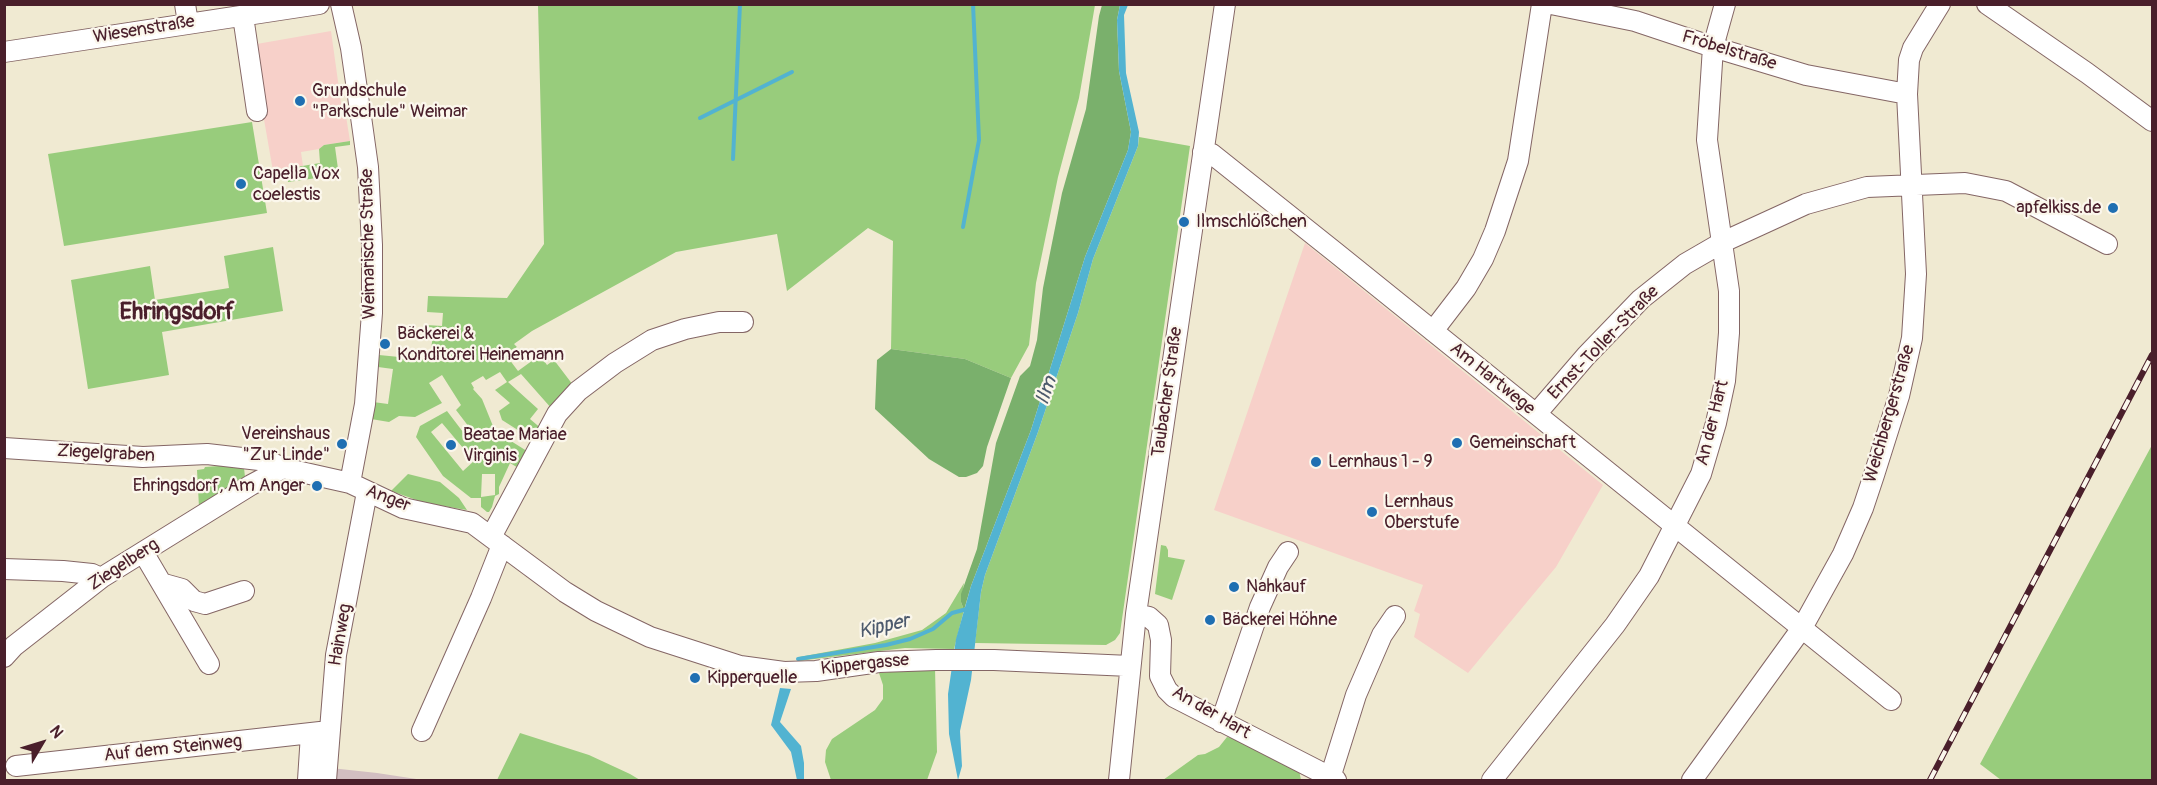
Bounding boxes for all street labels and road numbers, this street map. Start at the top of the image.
street label: Wiesenstraße [92,11,196,49]
street label: Fröbelstraße [1679,26,1779,76]
street label: Weimarische Straße [357,169,381,319]
street label: Ernst-Toller-Straße [1544,281,1664,405]
street label: Taubacher Straße [1148,326,1188,458]
street label: Am Hartwege [1445,338,1539,420]
street label: Weichbergerstraße [1860,343,1920,485]
street label: An der Hart [1692,378,1734,468]
street label: Ziegelgraben [57,441,155,467]
street label: Anger [363,481,413,517]
street label: Ziegelberg [85,534,163,596]
street label: Hainweg [325,602,357,668]
street label: Kippergasse [820,650,910,680]
street label: An der Hart [1168,682,1254,744]
street label: Auf dem Steinweg [103,731,243,767]

